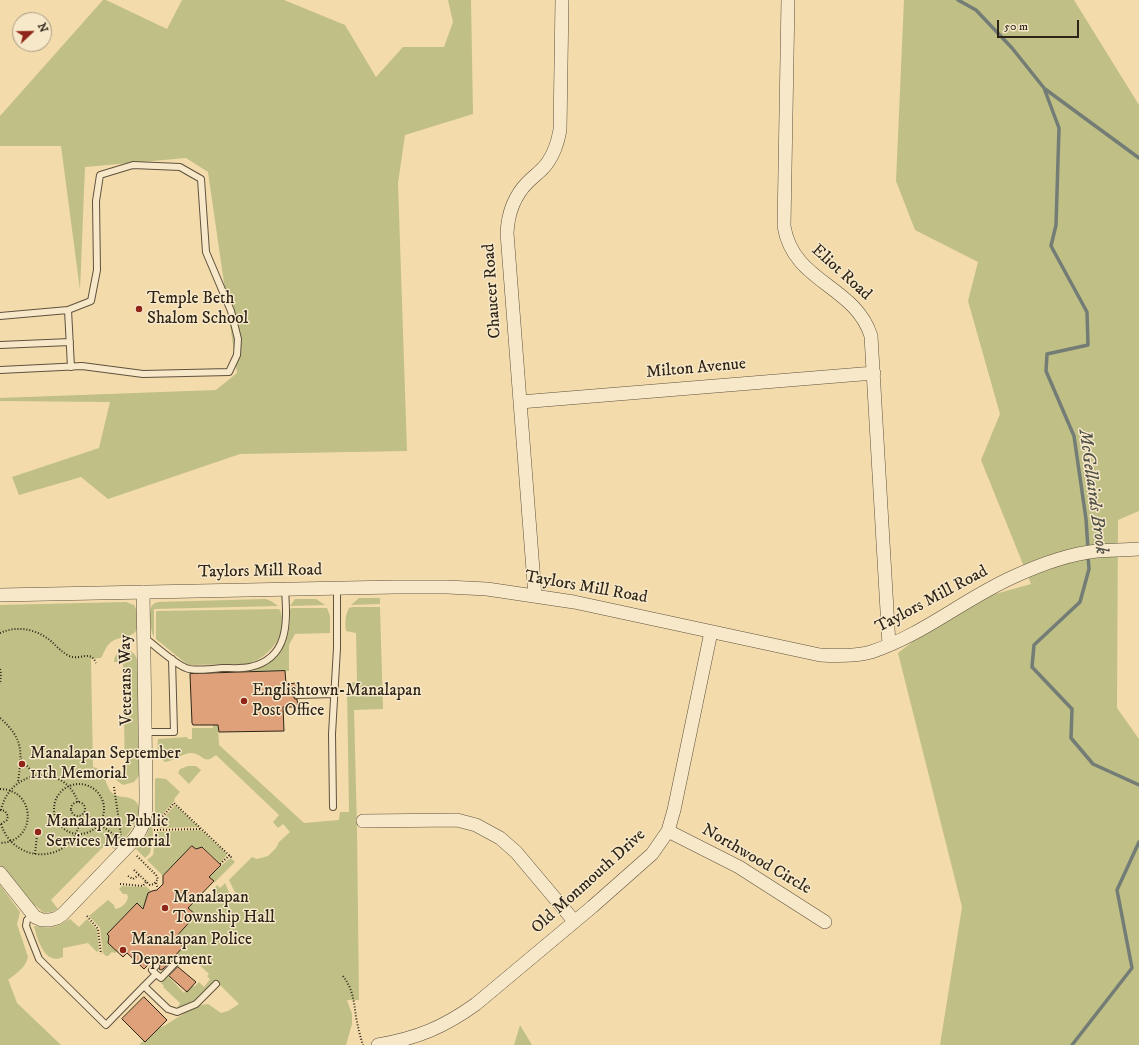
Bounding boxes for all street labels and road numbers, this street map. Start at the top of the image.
street label: Eliot Road [807,241,875,305]
street label: Chaucer Road [480,243,506,339]
street label: Milton Avenue [645,354,747,384]
street label: Taylors Mill Road [198,561,322,583]
street label: Taylors Mill Road [872,562,992,638]
street label: Taylors Mill Road [523,567,649,609]
street label: Veterans Way [116,634,138,726]
street label: Northwood Circle [698,820,814,900]
street label: Old Monmouth Drive [528,825,650,939]

